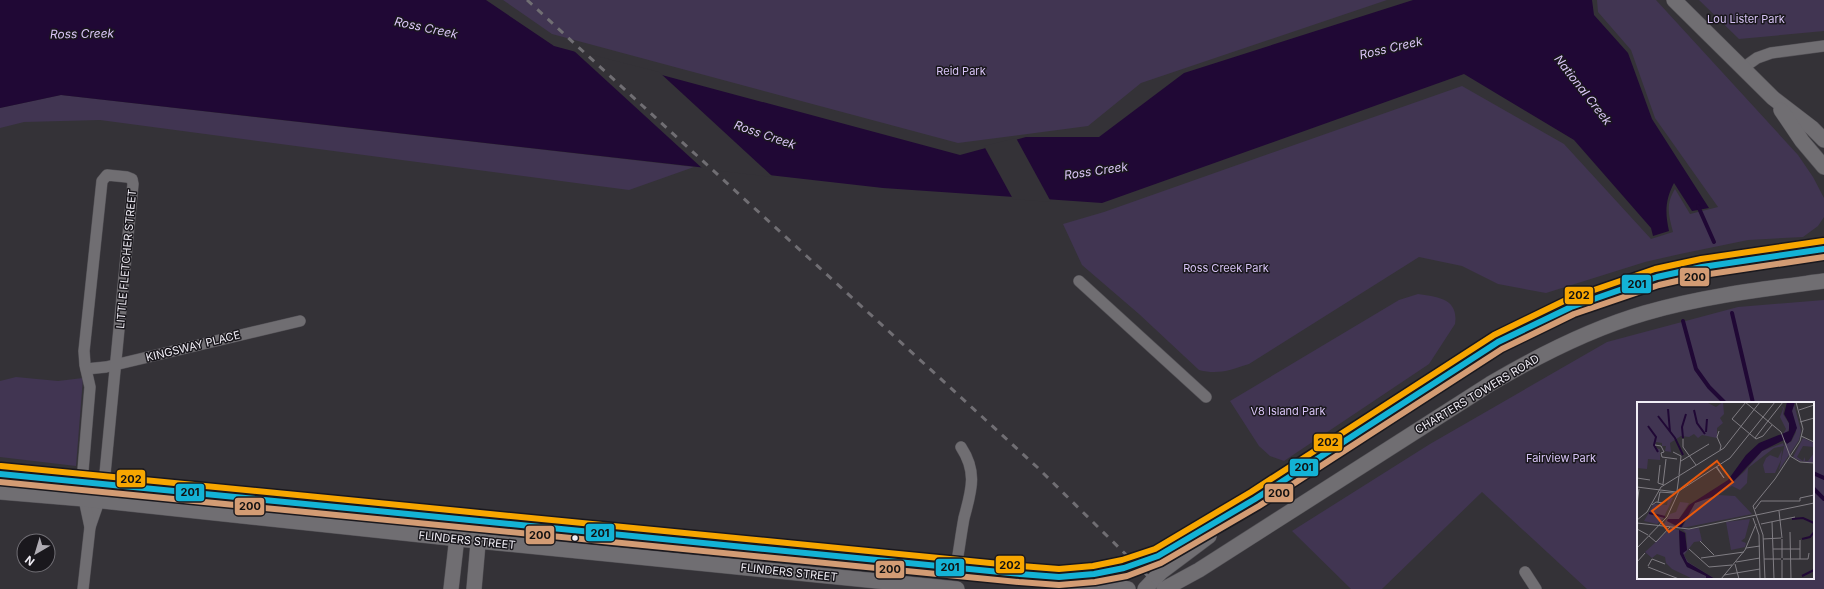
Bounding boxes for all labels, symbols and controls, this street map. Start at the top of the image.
park label: Lou Lister Park [1707,12,1785,26]
water label: Ross Creek [393,13,459,42]
water label: Ross Creek [50,25,115,42]
water label: Ross Creek [1358,33,1424,62]
water label: National Creek [1551,52,1616,128]
park label: Reid Park [936,64,986,78]
water label: Ross Creek [732,117,798,152]
water label: Ross Creek [1063,159,1129,182]
street label: LITTLE FLETCHER STREET [113,189,139,329]
park label: Ross Creek Park [1183,261,1269,275]
line badge: 200 [1679,267,1710,287]
text: 200 [1684,270,1706,284]
line badge: 201 [1621,274,1652,294]
text: 201 [1627,277,1647,291]
line badge: 202 [1564,286,1594,305]
text: 202 [1568,288,1590,302]
street label: KINGSWAY PLACE [144,328,242,364]
street label: CHARTERS TOWERS ROAD [1412,351,1542,437]
inset map [1637,402,1814,579]
park label: V8 Island Park [1251,404,1325,418]
line badge: 202 [1313,433,1343,452]
text: 202 [1317,435,1339,449]
park label: Fairview Park [1526,451,1596,465]
line badge: 201 [1289,458,1319,477]
text: 201 [1294,460,1314,474]
line badge: 202 [116,469,146,488]
text: 202 [120,472,142,486]
line badge: 201 [175,483,205,502]
line badge: 200 [1264,483,1294,503]
text: 201 [180,485,200,499]
text: 200 [1268,486,1290,500]
line badge: 200 [234,497,265,516]
text: 200 [239,499,261,513]
line badge: 201 [585,523,615,542]
line badge: 200 [525,525,555,545]
text: 201 [590,526,610,540]
street label: FLINDERS STREET [418,528,516,552]
text: 200 [529,528,551,542]
north arrow [16,533,56,573]
unlabelled marker [570,533,580,543]
text: N [22,553,37,569]
line badge: 202 [995,555,1025,574]
line badge: 201 [935,558,965,577]
text: 202 [999,558,1021,572]
street label: FLINDERS STREET [740,560,838,584]
line badge: 200 [875,560,905,579]
text: 201 [940,560,960,574]
text: 200 [879,562,901,576]

